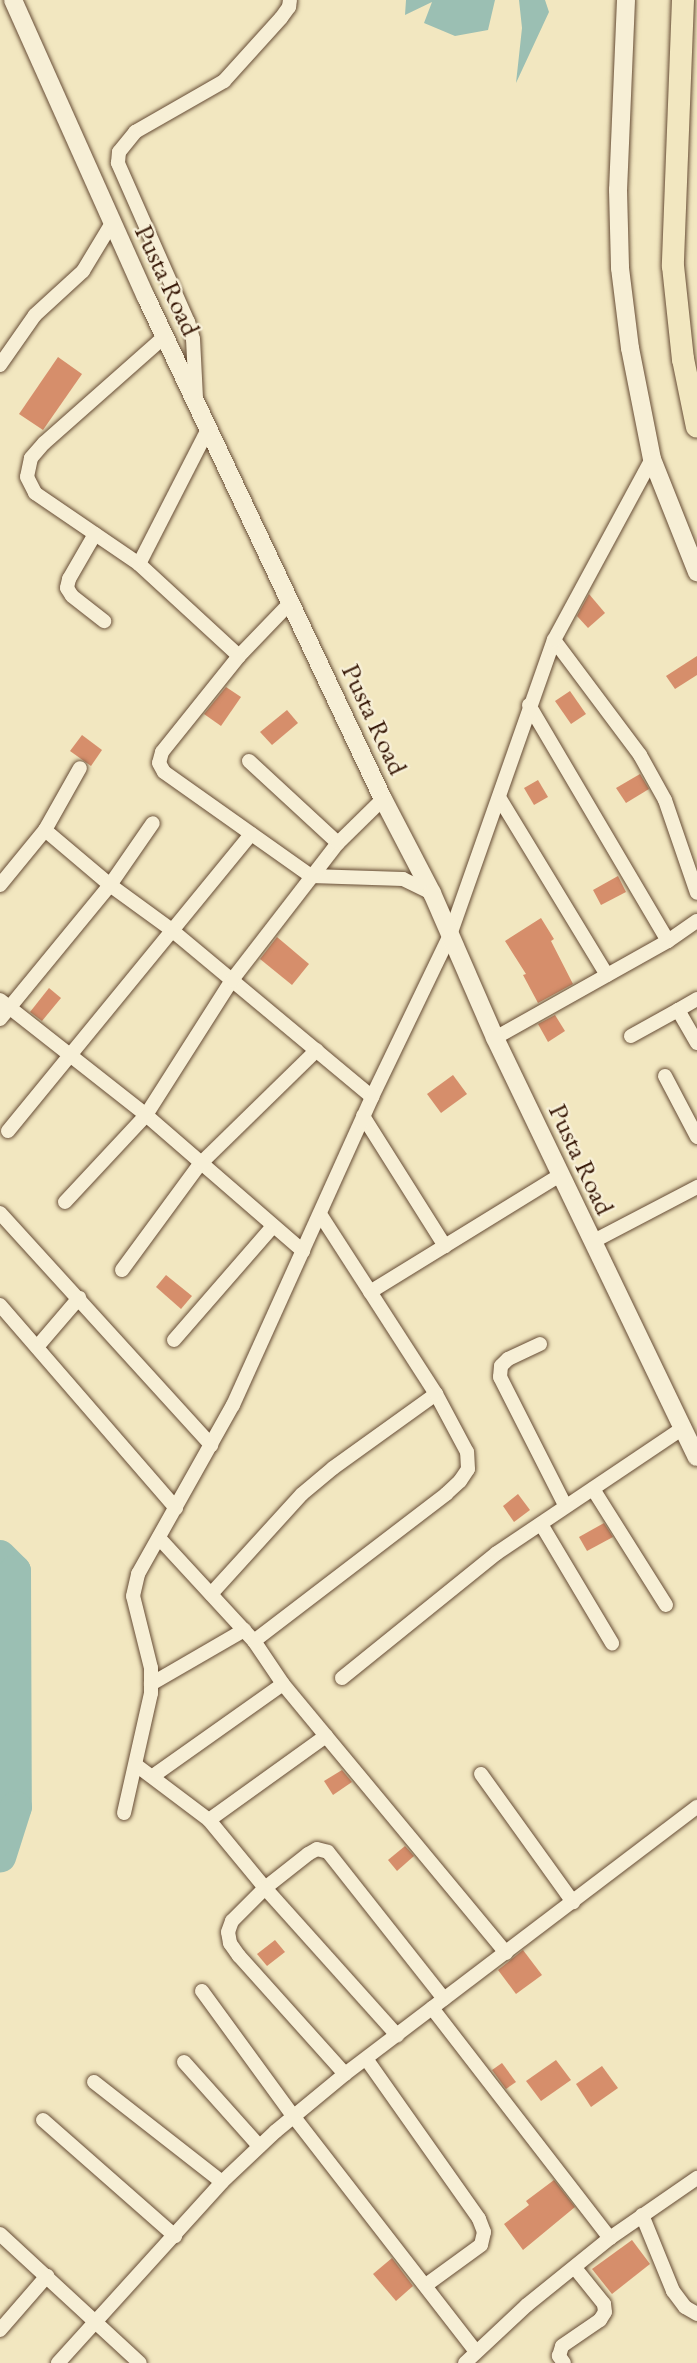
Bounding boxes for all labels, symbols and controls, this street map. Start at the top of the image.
street label: Pusta Road [128,219,208,341]
street label: Pusta Road [335,658,415,780]
street label: Pusta Road [542,1098,622,1220]

